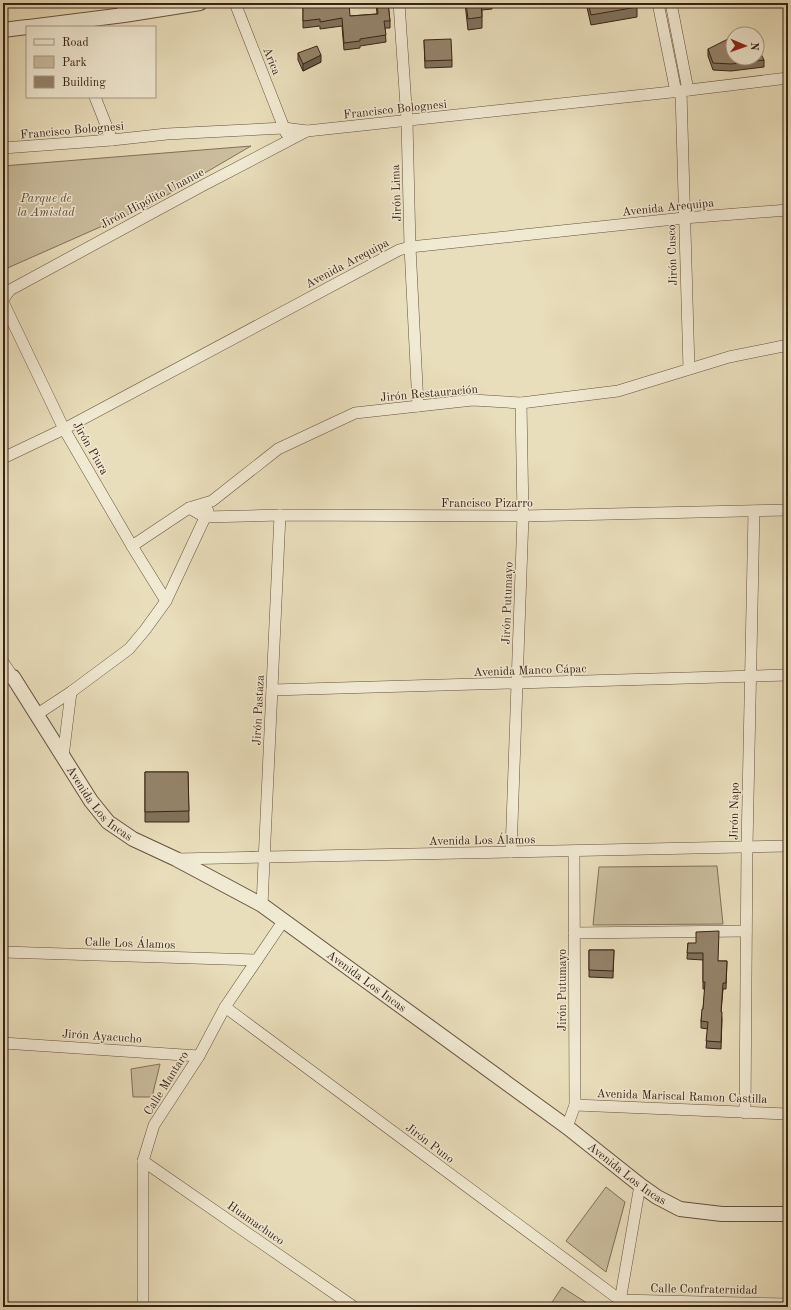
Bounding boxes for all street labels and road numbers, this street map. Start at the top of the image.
street label: Arica [260,46,282,77]
street label: Francisco Bolognesi [343,99,447,121]
street label: Francisco Bolognesi [20,120,124,142]
street label: Jirón Lima [390,164,404,222]
street label: Jirón Hipólito Unanue [99,166,207,231]
street label: Avenida Arequipa [622,197,715,219]
street label: Jirón Cusco [666,224,680,286]
street label: Avenida Arequipa [304,237,391,291]
street label: Jirón Restauración [380,384,479,404]
street label: Jirón Piura [70,420,110,477]
street label: Francisco Pizarro [441,498,533,510]
street label: Jirón Putumayo [501,561,515,645]
street label: Avenida Manco Cápac [473,663,587,679]
street label: Jirón Pastaza [251,674,267,746]
street label: Avenida Los Incas [64,764,134,844]
street label: Jirón Napo [728,782,742,840]
street label: Avenida Los Álamos [429,831,535,848]
street label: Calle Los Álamos [84,933,176,952]
street label: Avenida Los Incas [324,949,408,1015]
street label: Jirón Putumayo [557,949,569,1031]
street label: Jirón Ayacucho [61,1028,142,1046]
street label: Calle Mantaro [142,1049,191,1118]
street label: Avenida Mariscal Ramon Castilla [596,1088,768,1106]
street label: Jirón Puno [403,1122,456,1166]
street label: Avenida Los Incas [585,1141,668,1208]
street label: Huamachuco [225,1200,286,1248]
street label: Calle Confraternidad [650,1283,758,1297]

